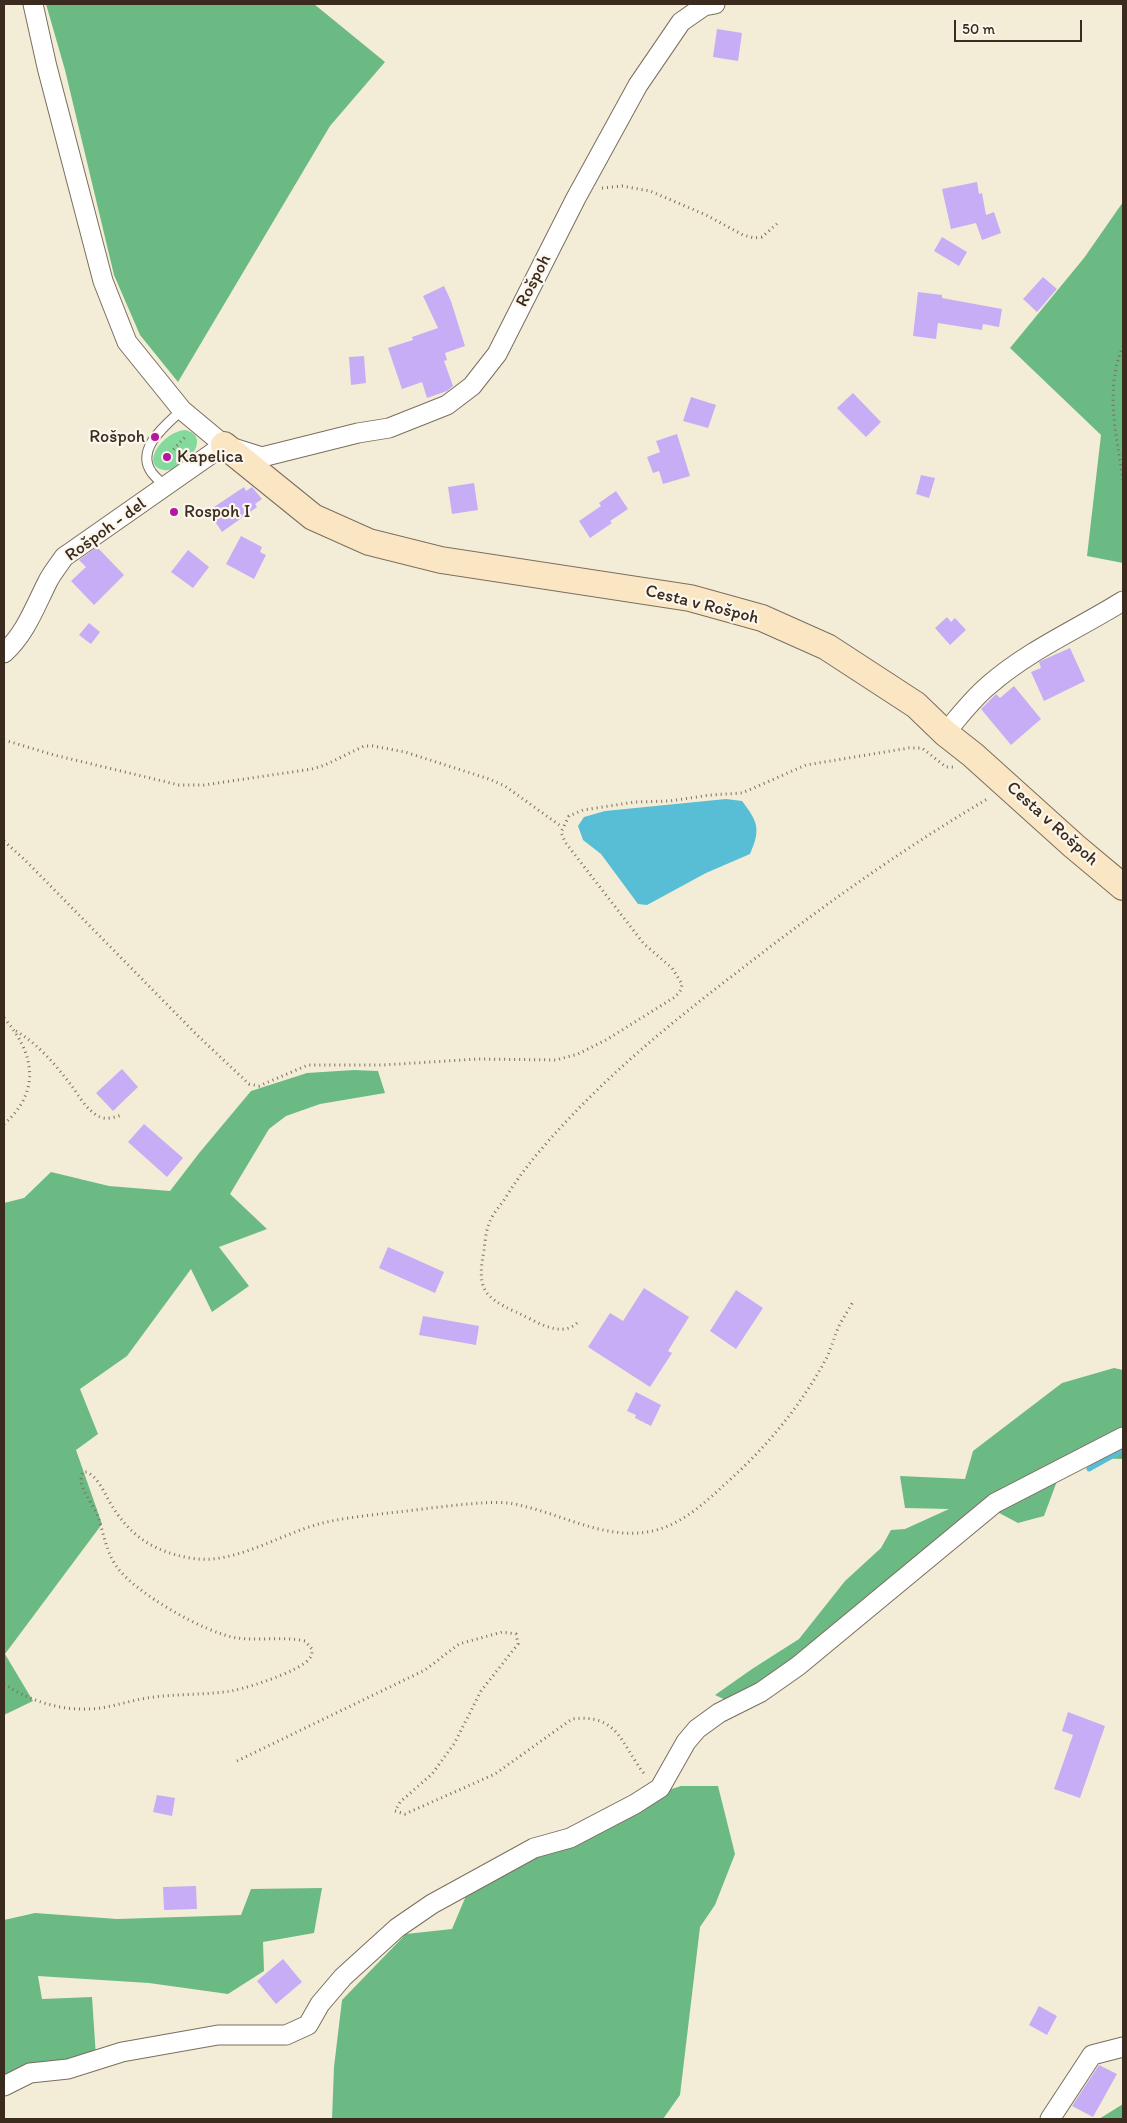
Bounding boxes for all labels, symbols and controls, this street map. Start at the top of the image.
scale bar [957,10,1084,42]
text: 50 m [962,20,995,38]
street label: Rošpoh [512,251,556,311]
place label: Rošpoh [89,426,145,448]
marker: Rošpoh [149,431,161,443]
place label: Kapelica [177,446,243,468]
marker: Kapelica [161,451,173,463]
street label: Rošpoh - del [61,493,151,567]
place label: Rospoh I [184,501,250,523]
marker: Rospoh I [168,506,180,518]
street label: Cesta v Rošpoh [643,580,761,630]
street label: Cesta v Rošpoh [1002,777,1102,871]

